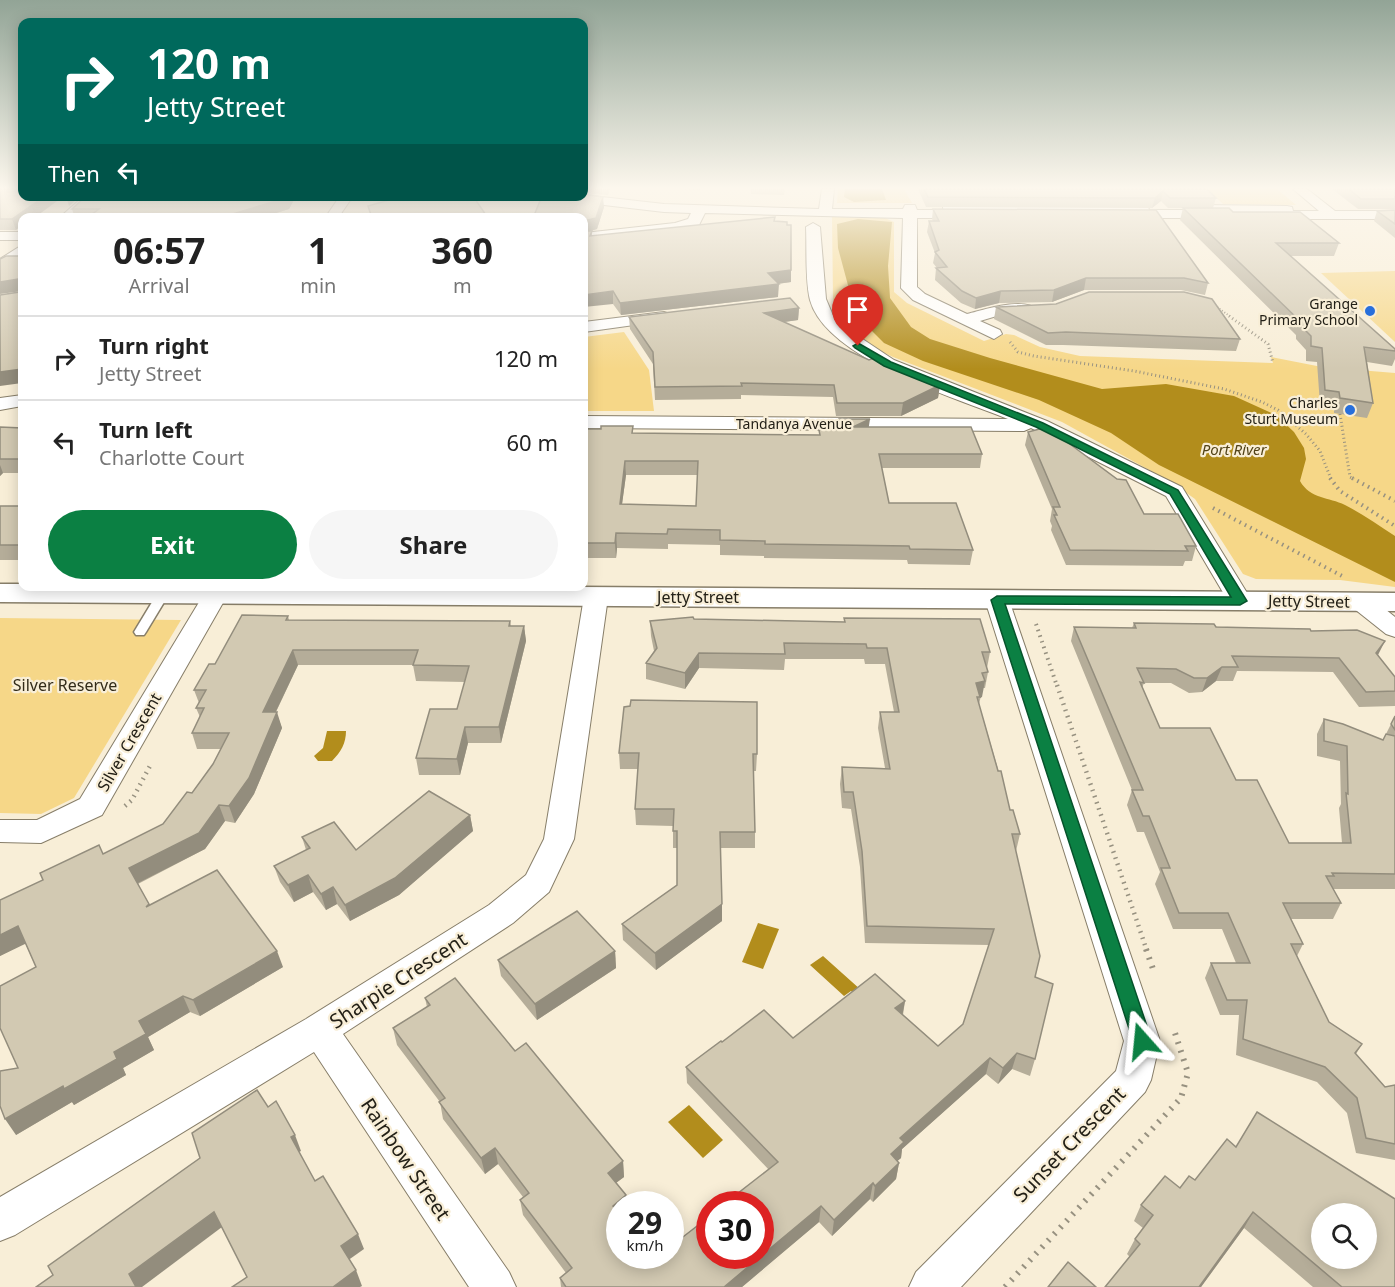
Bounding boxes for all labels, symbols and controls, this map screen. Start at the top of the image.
text: 120 m [147,34,271,91]
icon: right [48,42,126,120]
text: Jetty Street [147,88,285,125]
icon: left [112,156,145,189]
text: Then [48,158,100,188]
text: 06:57 [113,226,205,275]
text: 1 [308,226,329,275]
text: 360 [431,226,493,275]
text: Arrival [129,272,190,299]
text: min [300,272,336,299]
text: m [453,272,472,299]
pin [832,284,883,346]
icon: arrive [841,293,874,326]
place label: Grange Primary School [1259,294,1358,329]
marker: Grange Primary School [1363,304,1377,318]
text: Turn right [99,330,209,360]
icon: right [48,342,81,375]
text: 120 m [494,343,558,373]
text: Jetty Street [99,360,201,387]
place label: Charles Sturt Museum [1244,393,1338,428]
marker: Charles Sturt Museum [1343,403,1357,417]
text: Turn left [99,414,193,444]
street label: Tandanya Avenue [736,414,852,433]
icon: left [48,426,81,459]
text: 60 m [507,427,558,457]
water label: Port River [1202,439,1267,459]
text: Charlotte Court [99,444,244,471]
button: Exit [48,510,297,579]
button: Share [309,510,558,579]
street label: Jetty Street [655,586,739,608]
street label: Jetty Street [1266,589,1350,613]
park label: Silver Reserve [13,674,117,696]
street label: Silver Crescent [92,688,166,795]
street label: Sharpie Crescent [324,925,472,1035]
position arrow [1110,1009,1174,1073]
street label: Sunset Crescent [1007,1080,1131,1208]
street label: Rainbow Street [355,1093,457,1225]
speed limit sign: 30 [696,1191,774,1269]
text: 29 [628,1202,662,1243]
map controls [1311,1203,1377,1269]
button: search [1311,1203,1377,1269]
text: km/h [627,1235,663,1255]

